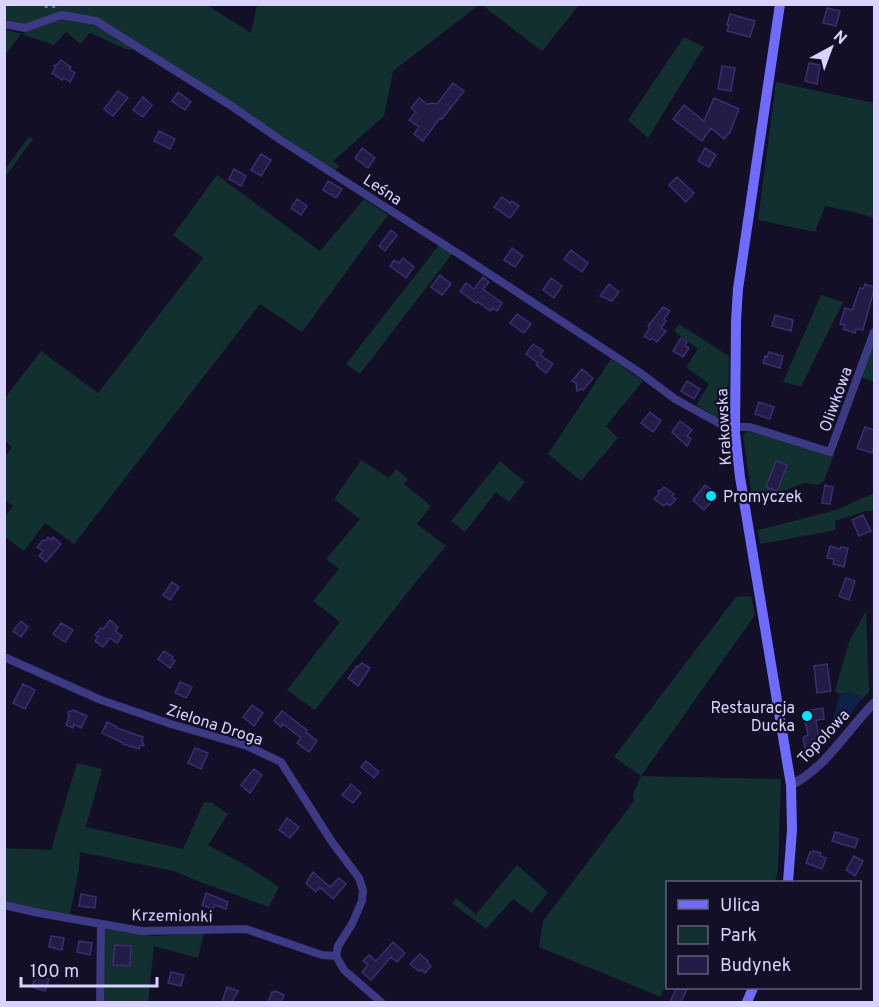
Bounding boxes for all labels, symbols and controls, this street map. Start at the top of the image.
north arrow [801,18,861,78]
text: N [829,27,850,50]
street label: Leśna [359,171,405,211]
street label: Oliwkowa [816,364,858,435]
street label: Krakowska [713,388,737,466]
place label: Promyczek [723,488,803,508]
marker: Promyczek [704,489,718,503]
place label: Restauracja Ducka [711,699,795,737]
street label: Zielona Droga [163,701,265,751]
street label: Topolowa [794,706,855,769]
marker: Restauracja Ducka [800,709,814,723]
legend [666,881,861,989]
text: Ulica [720,895,760,918]
street label: Krzemionki [131,906,213,928]
text: Park [720,925,757,948]
scale bar [21,950,158,988]
text: Budynek [720,955,791,978]
text: 100 m [30,961,79,984]

